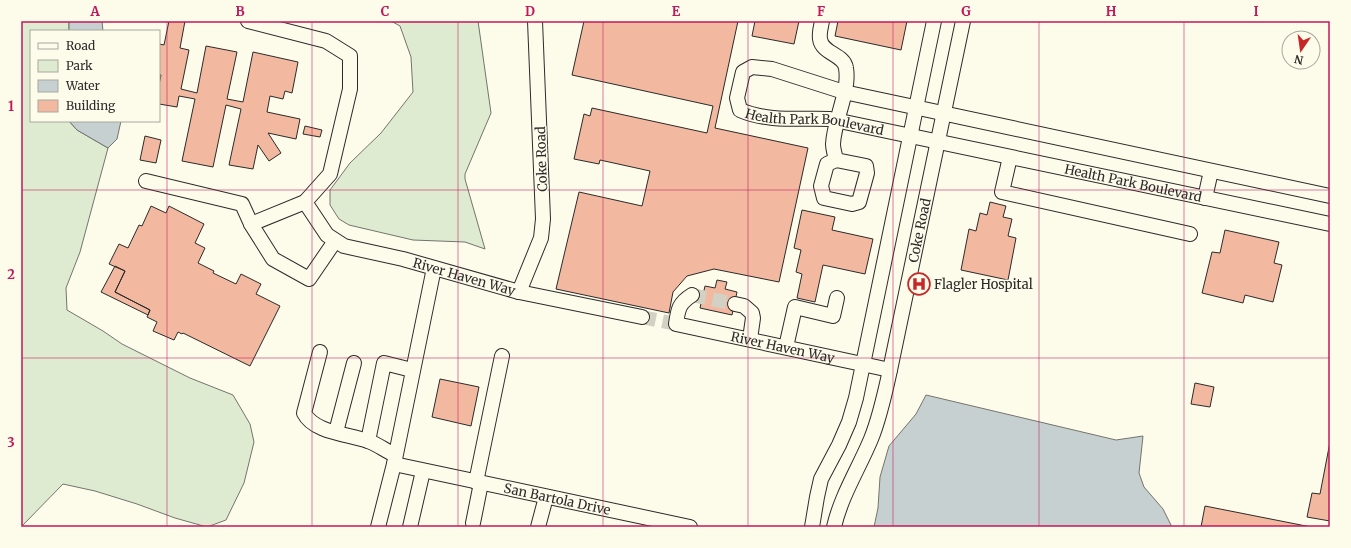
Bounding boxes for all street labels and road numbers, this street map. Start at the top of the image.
street label: Health Park Boulevard [743,105,885,139]
street label: Coke Road [532,126,551,192]
street label: Health Park Boulevard [1063,160,1204,206]
street label: Coke Road [905,197,935,264]
street label: River Haven Way [411,254,518,300]
street label: River Haven Way [729,328,837,367]
street label: San Bartola Drive [502,480,612,519]

